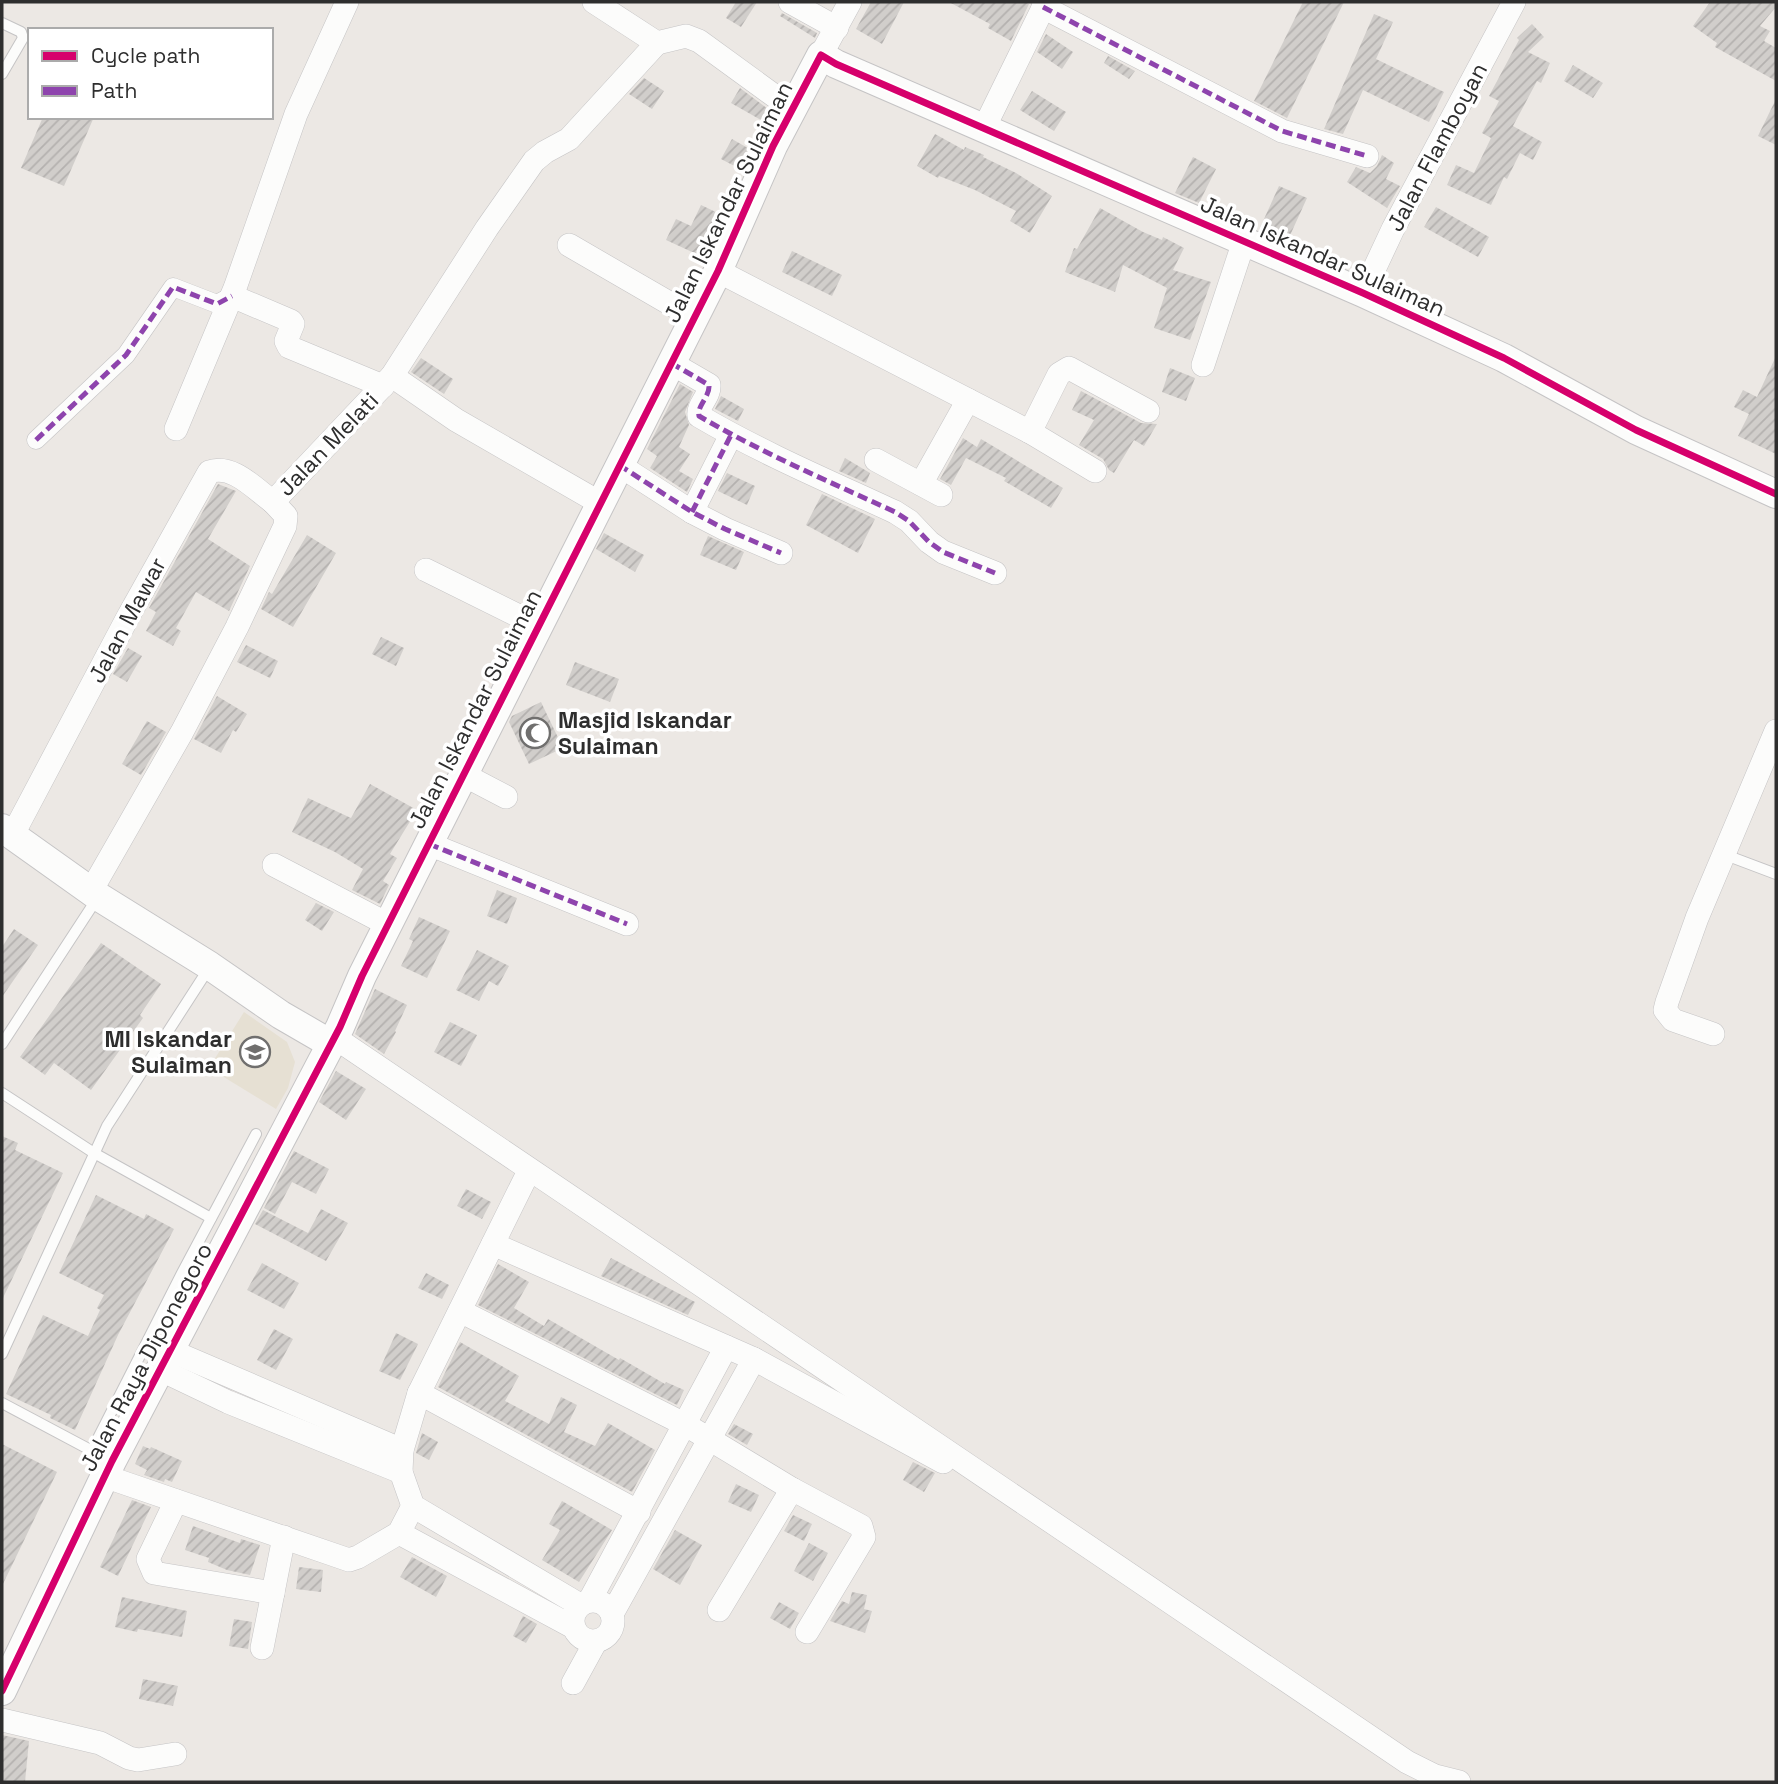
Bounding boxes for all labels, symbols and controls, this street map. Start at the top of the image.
legend [28,28,273,119]
text: Cycle path [91,42,200,69]
street label: Jalan Flamboyan [1380,58,1494,236]
street label: Jalan Iskandar Sulaiman [656,76,800,328]
text: Path [91,77,137,104]
street label: Jalan Iskandar Sulaiman [1196,188,1450,324]
street label: Jalan Melati [271,386,385,502]
street label: Jalan Mawar [81,552,173,688]
street label: Jalan Iskandar Sulaiman [402,584,548,834]
place label: Masjid Iskandar Sulaiman [558,705,732,761]
mosque icon: Masjid Iskandar Sulaiman [518,716,552,750]
place label: MI Iskandar Sulaiman [104,1024,232,1080]
school or university icon: MI Iskandar Sulaiman [238,1035,272,1069]
street label: Jalan Raya Diponegoro [73,1237,219,1477]

